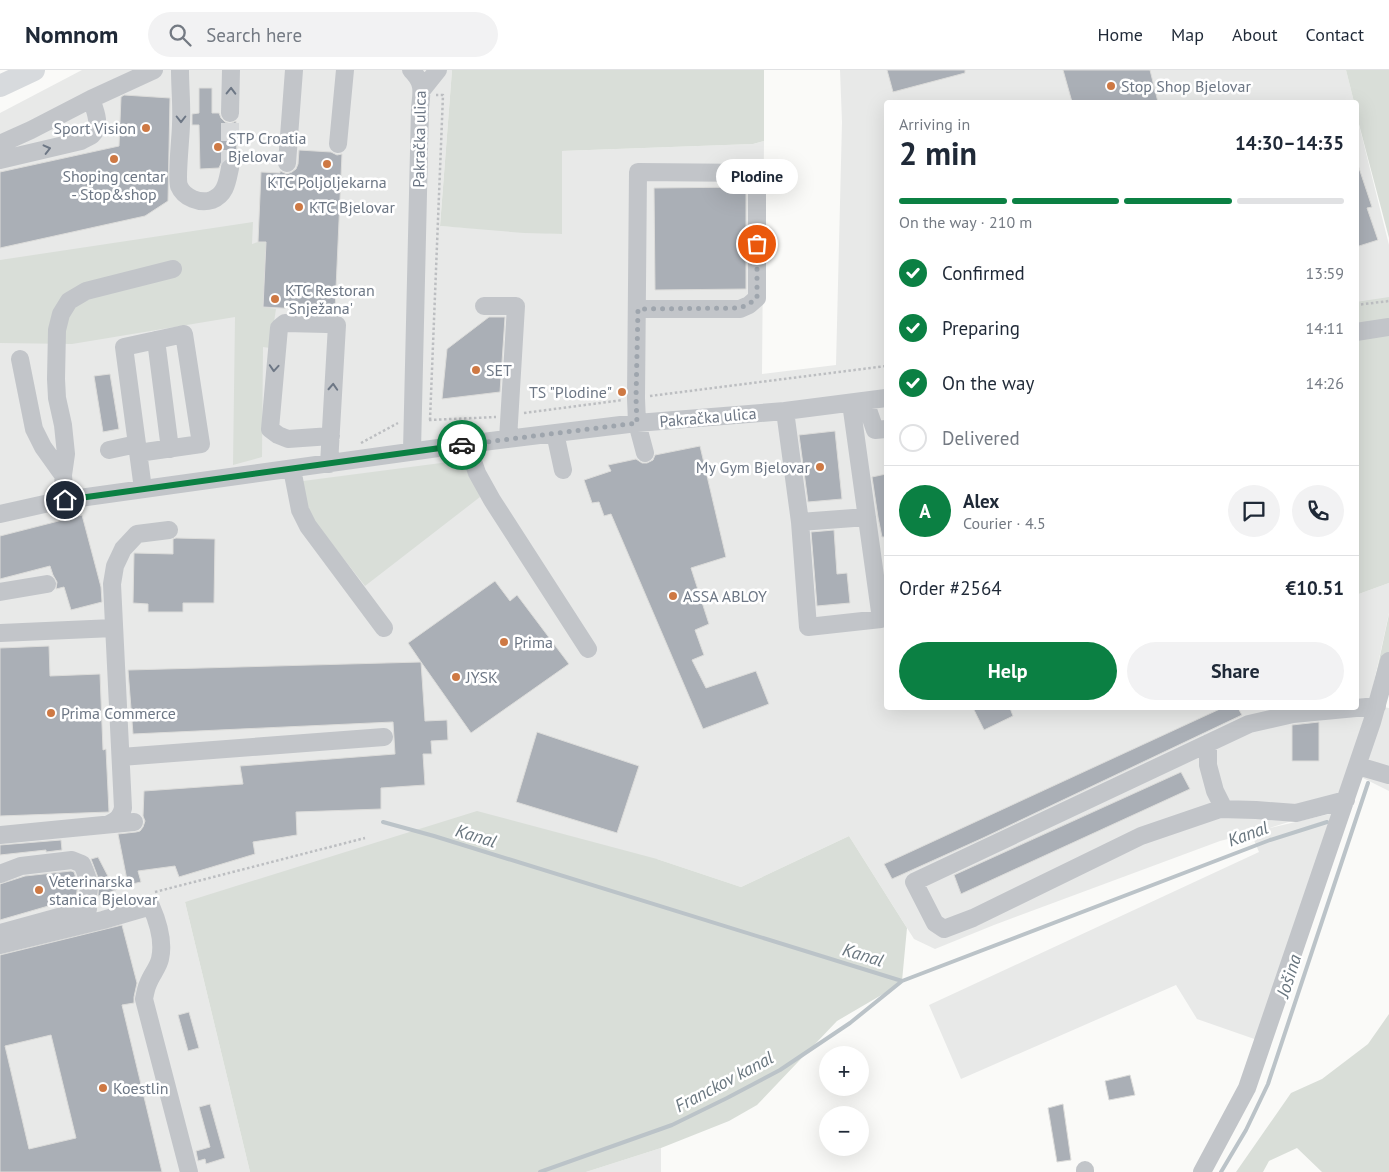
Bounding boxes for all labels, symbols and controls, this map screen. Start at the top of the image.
search box [148,12,498,57]
text: Nomnom [25,19,118,50]
icon: search [166,21,194,49]
text: Search here [206,23,302,47]
text: Home [1097,23,1143,46]
text: Map [1171,23,1204,46]
text: About [1232,23,1278,46]
text: Contact [1306,23,1364,46]
place label: Stop Shop Bjelovar [1121,76,1251,96]
marker: Stop Shop Bjelovar [1105,80,1117,92]
one-way arrow [226,87,236,95]
street label: Pakračka ulica [408,90,430,188]
text: Arriving in [899,114,970,134]
one-way arrow [176,115,186,123]
place label: Sport Vision [53,118,136,138]
marker: Sport Vision [140,122,152,134]
place label: STP Croatia Bjelovar [228,128,306,166]
text: 14:30–14:35 [1235,131,1344,155]
text: 2 min [899,132,977,174]
marker: STP Croatia Bjelovar [212,141,224,153]
one-way arrow [43,144,52,155]
marker: Shoping centar - Stop&shop [108,153,120,165]
marker: KTC Poljoljekarna [321,158,333,170]
callout: Plodine [716,159,798,194]
place label: Shoping centar - Stop&shop [63,166,166,204]
text: Plodine [731,166,783,186]
place label: KTC Poljoljekarna [267,172,387,192]
place label: KTC Bjelovar [309,197,396,217]
marker: KTC Bjelovar [293,201,305,213]
text: On the way · 210 m [899,212,1032,232]
pin [736,223,778,265]
icon: bag [743,230,771,258]
icon: check [899,259,927,287]
text: Confirmed [942,261,1025,285]
text: 13:59 [1306,263,1344,283]
place label: KTC Restoran 'Snježana' [285,280,375,318]
marker: KTC Restoran 'Snježana' [269,293,281,305]
icon: check [899,314,927,342]
text: Preparing [942,316,1020,340]
text: 14:11 [1306,318,1344,338]
place label: SET [486,360,512,380]
one-way arrow [269,364,280,372]
marker: SET [470,364,482,376]
icon: check [899,369,927,397]
text: On the way [942,371,1034,395]
text: 14:26 [1306,373,1344,393]
place label: TS "Plodine" [529,382,612,402]
one-way arrow [328,383,339,391]
marker: TS "Plodine" [616,386,628,398]
street label: Pakračka ulica [659,403,757,431]
courier [437,420,487,470]
text: Delivered [942,426,1020,450]
icon: car [448,431,476,459]
place label: My Gym Bjelovar [696,457,811,477]
marker: My Gym Bjelovar [814,461,826,473]
pin [44,479,86,521]
button: chat [1228,485,1280,537]
button: phone [1292,485,1344,537]
icon: home [51,486,79,514]
text: Alex [963,489,999,513]
text: A [919,499,931,523]
text: Courier · 4.5 [963,513,1046,533]
text: Order #2564 [899,576,1002,600]
text: €10.51 [1285,576,1344,600]
place label: ASSA ABLOY [683,586,767,606]
marker: ASSA ABLOY [667,590,679,602]
place label: Prima [514,632,553,652]
marker: Prima [498,636,510,648]
button: Help [899,642,1117,700]
button: Share [1127,642,1344,700]
place label: JYSK [465,667,498,687]
marker: JYSK [450,671,462,683]
place label: Prima Commerce [61,703,176,723]
marker: Prima Commerce [45,707,57,719]
water label: Kanal [1224,816,1271,851]
water label: Kanal [453,818,500,853]
place label: Veterinarska stanica Bjelovar [48,871,158,909]
marker: Veterinarska stanica Bjelovar [33,884,45,896]
water label: Kanal [840,937,887,972]
water label: Jošina [1270,951,1306,1002]
water label: Franckov kanal [670,1046,777,1117]
map controls [819,1046,869,1156]
button: + [819,1046,869,1096]
place label: Koestlin [113,1078,169,1098]
marker: Koestlin [97,1082,109,1094]
button: − [819,1106,869,1156]

